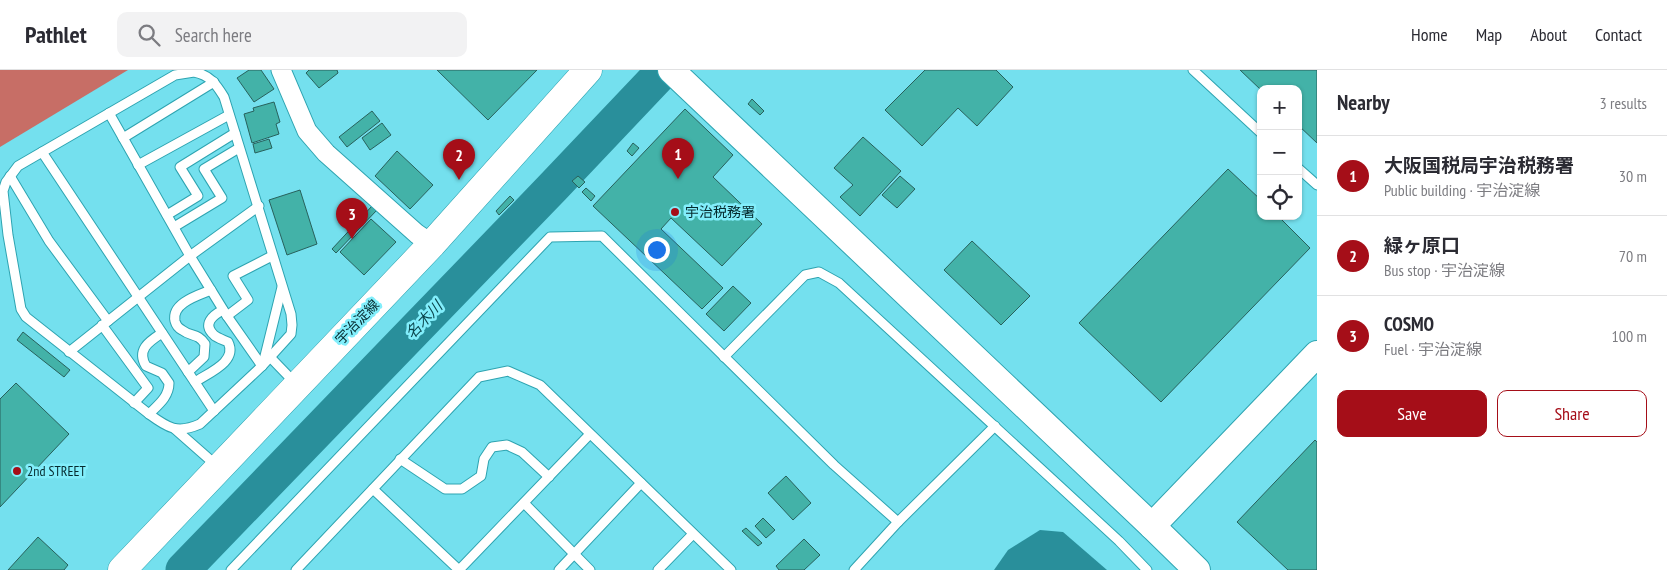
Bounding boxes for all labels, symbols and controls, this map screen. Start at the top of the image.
search box [117,12,467,57]
text: Pathlet [25,19,87,50]
icon: search [135,21,163,49]
text: Search here [175,23,252,47]
text: Home [1411,23,1448,46]
text: Map [1476,23,1502,46]
text: About [1530,23,1567,46]
text: Contact [1595,23,1642,46]
map controls [1257,85,1302,220]
button: + [1257,85,1302,130]
text: Nearby [1337,89,1390,116]
text: 3 results [1600,93,1647,113]
button: − [1257,130,1302,175]
pin: 1 [662,138,694,179]
pin: 2 [443,139,475,180]
text: 大阪国税局宇治税務署 [1384,153,1574,177]
text: 1 [1349,166,1357,186]
text: 30 m [1619,166,1647,186]
button: locate [1257,175,1302,220]
text: Public building · 宇治淀線 [1384,180,1540,200]
pin: 3 [336,198,368,239]
place label: 宇治税務署 [685,203,755,221]
marker: 宇治税務署 [669,206,681,218]
text: 緑ヶ原口 [1384,233,1460,257]
your location [644,237,670,263]
text: 2 [1349,246,1357,266]
text: 70 m [1619,246,1647,266]
text: Bus stop · 宇治淀線 [1384,260,1505,280]
water label: 名木川 [401,295,447,342]
street label: 宇治淀線 [331,296,383,348]
text: COSMO [1384,312,1434,336]
text: 3 [1349,326,1357,346]
text: 100 m [1612,326,1647,346]
text: Fuel · 宇治淀線 [1384,339,1482,359]
button: Save [1337,390,1487,437]
button: Share [1497,390,1647,437]
place label: 2nd STREET [27,462,86,480]
marker: 2nd STREET [11,465,23,477]

